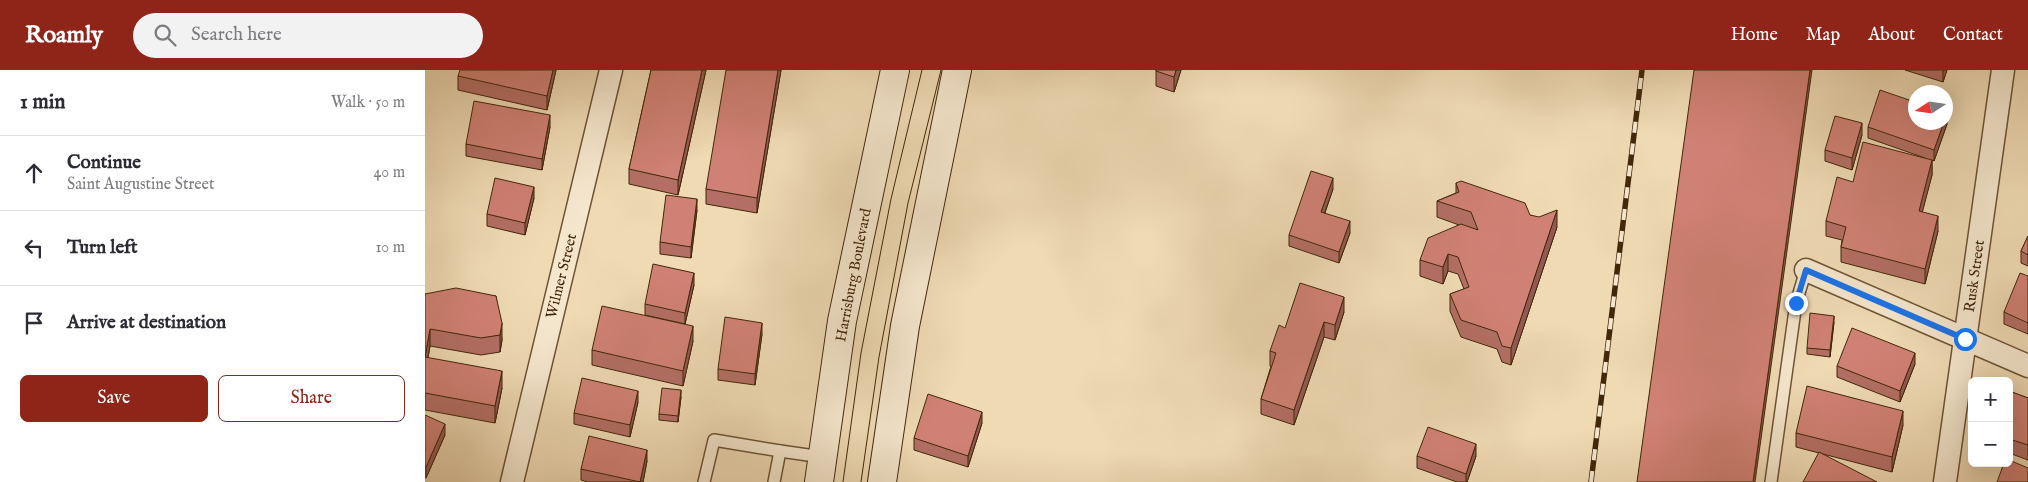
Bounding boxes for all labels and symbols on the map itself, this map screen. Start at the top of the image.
north arrow [1908,85,1953,130]
street label: Harrisburg Boulevard [831,206,876,343]
street label: Wilmer Street [542,232,581,321]
street label: Rusk Street [1960,239,1989,314]
route end [1785,292,1808,315]
route start [1954,328,1977,351]

